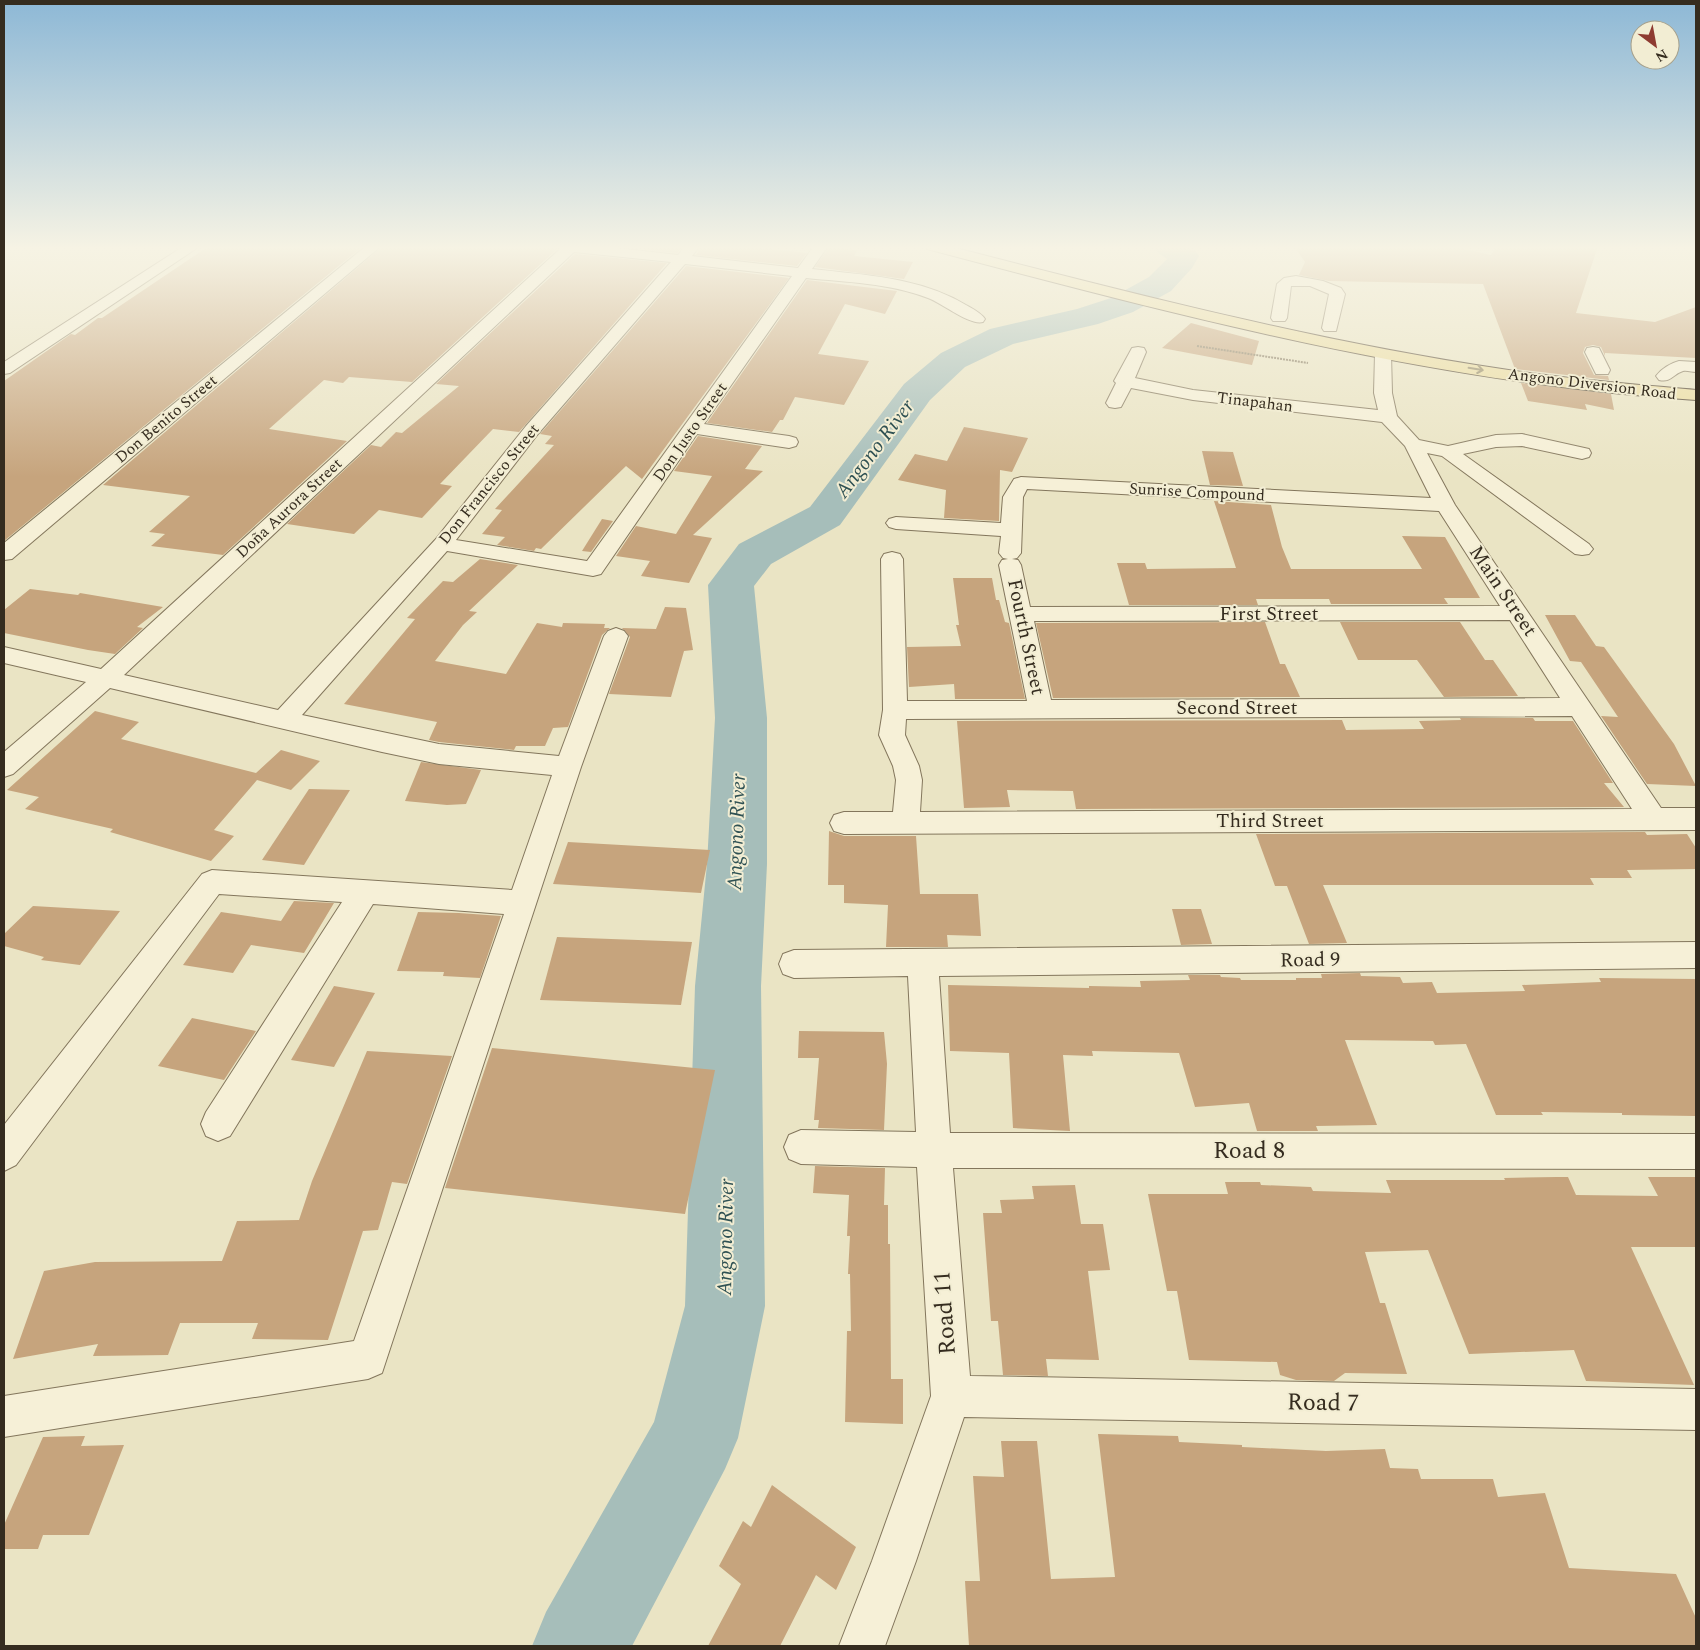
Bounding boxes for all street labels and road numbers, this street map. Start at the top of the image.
street label: Angono Diversion Road [1506,362,1678,406]
street label: Don Benito Street [110,369,223,469]
street label: Don Justo Street [647,377,733,487]
street label: Tinapahan [1216,385,1294,419]
street label: Don Francisco Street [433,418,545,550]
street label: Doña Aurora Street [230,452,348,564]
street label: Sunrise Compound [1129,476,1266,508]
street label: Main Street [1461,539,1545,643]
street label: Fourth Street [999,576,1053,698]
street label: First Street [1219,599,1319,629]
street label: Second Street [1176,693,1298,723]
street label: Third Street [1216,806,1324,836]
street label: Road 9 [1280,944,1340,976]
street label: Road 8 [1213,1133,1285,1169]
street label: Road 11 [924,1270,966,1356]
street label: Road 7 [1287,1384,1359,1422]

